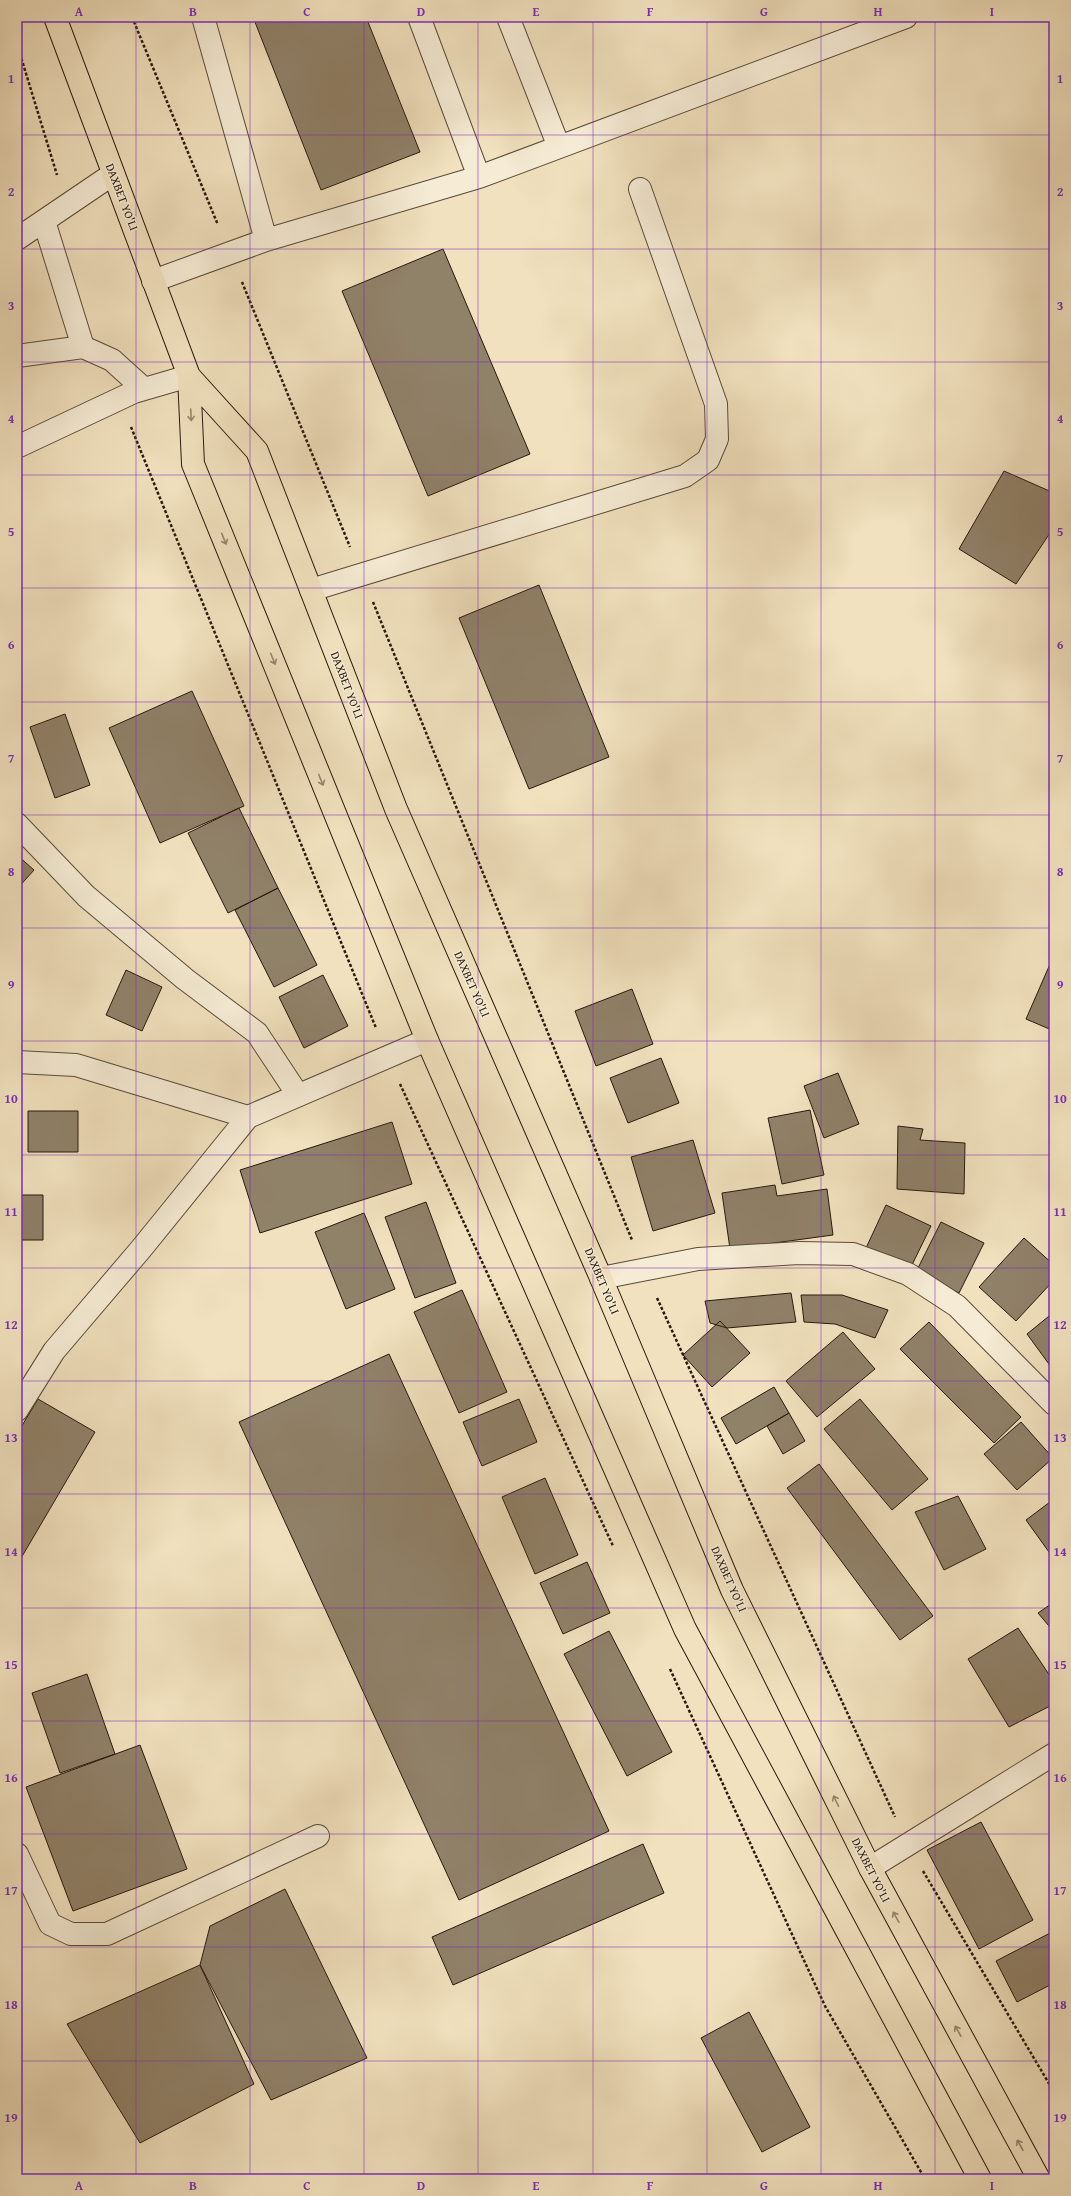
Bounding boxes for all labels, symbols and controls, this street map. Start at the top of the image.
text: A [75,2,84,21]
text: B [189,2,197,21]
text: C [303,2,311,21]
text: D [417,2,425,21]
text: E [533,2,540,21]
text: F [647,2,654,21]
text: G [760,2,768,21]
text: H [873,2,883,21]
text: I [990,2,994,21]
text: 1 [8,69,14,88]
text: 1 [1057,69,1063,88]
street label: DAXBET YO'LI [102,161,143,233]
text: 2 [8,182,15,201]
text: 2 [1057,182,1064,201]
text: 3 [8,296,14,315]
text: 3 [1057,296,1063,315]
one-way arrow [187,408,195,421]
text: 4 [8,409,15,428]
text: 4 [1057,409,1064,428]
text: 5 [8,522,15,541]
text: 5 [1057,522,1064,541]
one-way arrow [220,532,228,544]
text: 6 [8,635,15,654]
text: 6 [1057,635,1064,654]
street label: DAXBET YO'LI [327,649,368,721]
one-way arrow [269,653,277,665]
text: 7 [8,749,15,768]
text: 7 [1057,749,1064,768]
one-way arrow [318,773,326,785]
text: 8 [8,862,15,881]
text: 8 [1057,862,1064,881]
street label: DAXBET YO'LI [450,948,495,1020]
text: 9 [8,975,15,994]
text: 9 [1057,975,1064,994]
text: 10 [4,1089,18,1108]
text: 10 [1053,1089,1067,1108]
text: 11 [4,1202,18,1221]
text: 11 [1053,1202,1067,1221]
street label: DAXBET YO'LI [581,1245,624,1317]
text: 12 [4,1315,18,1334]
text: 12 [1053,1315,1067,1334]
text: 13 [4,1428,18,1447]
text: 13 [1053,1428,1067,1447]
text: 14 [4,1542,18,1561]
text: 14 [1053,1542,1067,1561]
street label: DAXBET YO'LI [707,1543,752,1615]
text: 15 [4,1655,18,1674]
text: 15 [1053,1655,1067,1674]
text: 16 [4,1768,18,1787]
text: 16 [1053,1768,1067,1787]
one-way arrow [832,1795,840,1807]
street label: DAXBET YO'LI [848,1834,895,1905]
text: 17 [4,1881,18,1900]
text: 17 [1053,1881,1067,1900]
one-way arrow [892,1911,899,1923]
text: 18 [4,1995,18,2014]
text: 18 [1053,1995,1067,2014]
one-way arrow [954,2025,962,2037]
text: 19 [4,2108,18,2127]
text: 19 [1053,2108,1067,2127]
one-way arrow [1016,2139,1024,2151]
text: A [75,2176,84,2195]
text: B [189,2176,197,2195]
text: C [303,2176,311,2195]
text: D [417,2176,425,2195]
text: E [533,2176,540,2195]
text: F [647,2176,654,2195]
text: G [760,2176,768,2195]
text: H [873,2176,883,2195]
text: I [990,2176,994,2195]

